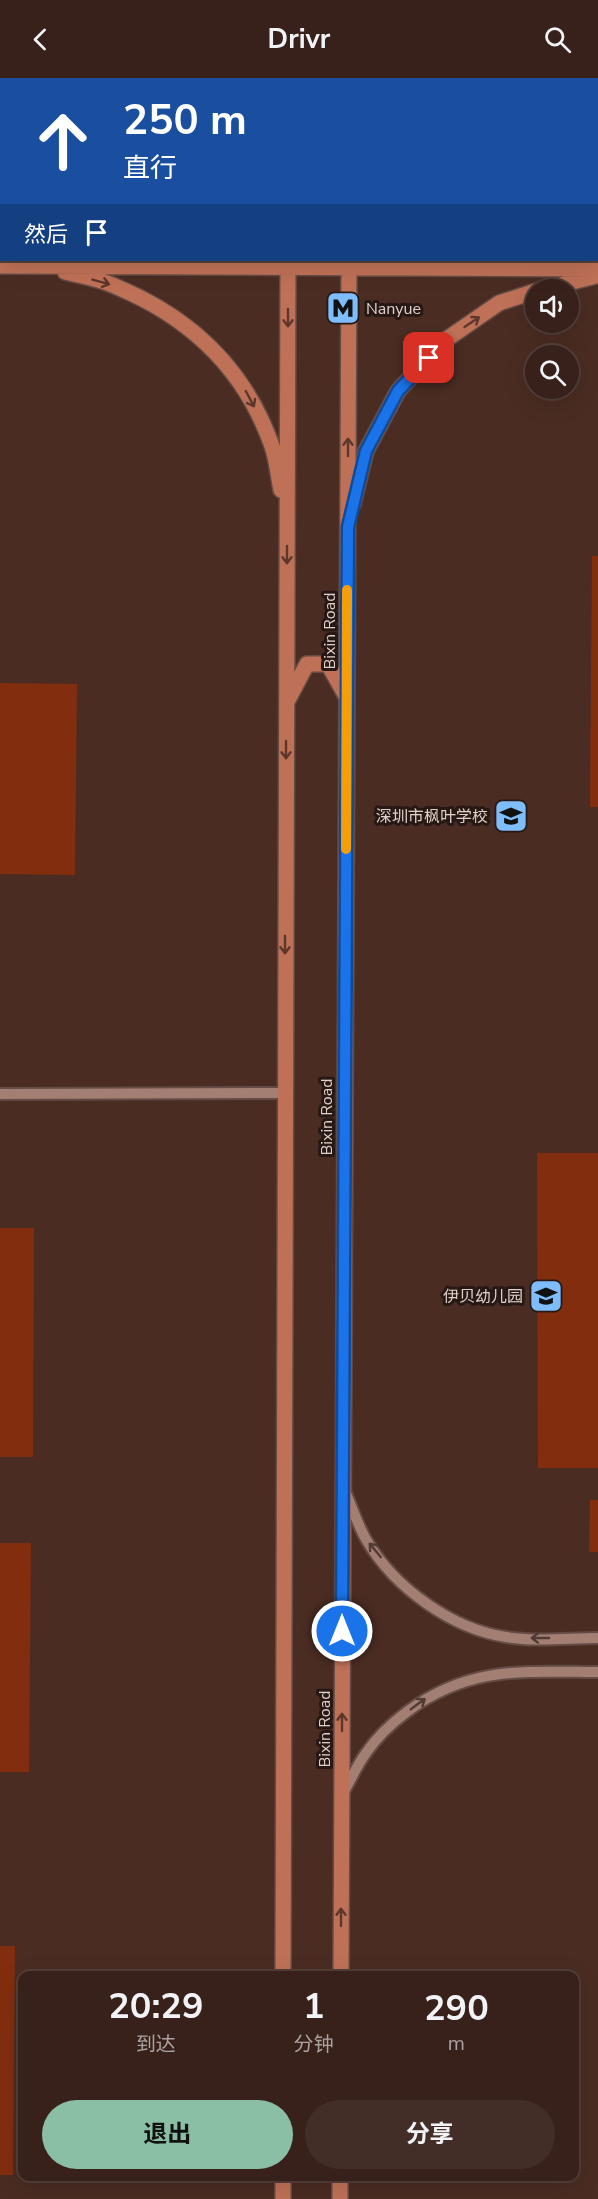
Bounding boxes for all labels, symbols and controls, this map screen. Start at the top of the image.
text: Drivr [268,21,330,58]
icon: back [24,23,57,56]
icon: search [541,23,574,56]
text: 250 m [123,92,247,149]
icon: ahead [24,102,102,180]
text: 直行 [123,150,177,187]
icon: arrive [80,216,113,249]
text: 然后 [24,220,68,250]
one-way arrow [91,276,110,288]
map controls [525,279,579,399]
button: sound [525,279,579,333]
metro station icon: Nanyue [325,290,361,326]
place label: Nanyue [366,298,421,320]
one-way arrow [282,307,294,327]
one-way arrow [463,316,480,328]
pin [403,332,454,383]
icon: arrive [412,341,445,374]
button: search [525,345,579,399]
one-way arrow [245,389,256,407]
one-way arrow [342,438,354,458]
one-way arrow [281,544,293,564]
street label: Bixin Road [319,592,341,670]
one-way arrow [280,739,292,759]
school or university icon: 深圳市枫叶学校 [493,798,529,834]
place label: 深圳市枫叶学校 [376,806,488,828]
one-way arrow [279,934,291,954]
street label: Bixin Road [316,1078,338,1156]
school or university icon: 伊贝幼儿园 [528,1278,564,1314]
place label: 伊贝幼儿园 [443,1286,523,1308]
one-way arrow [368,1543,381,1559]
position arrow [310,1599,374,1663]
one-way arrow [530,1632,550,1644]
street label: Bixin Road [314,1690,336,1768]
one-way arrow [409,1698,425,1710]
one-way arrow [336,1713,348,1733]
one-way arrow [335,1908,347,1928]
text: 20:29 [108,1982,204,2031]
text: 1 [303,1982,325,2031]
text: 290 [424,1984,489,2033]
text: m [448,2030,465,2057]
text: 到达 [136,2031,176,2058]
text: 分钟 [294,2031,334,2058]
button: 退出 [42,2100,293,2169]
button: 分享 [305,2100,555,2169]

